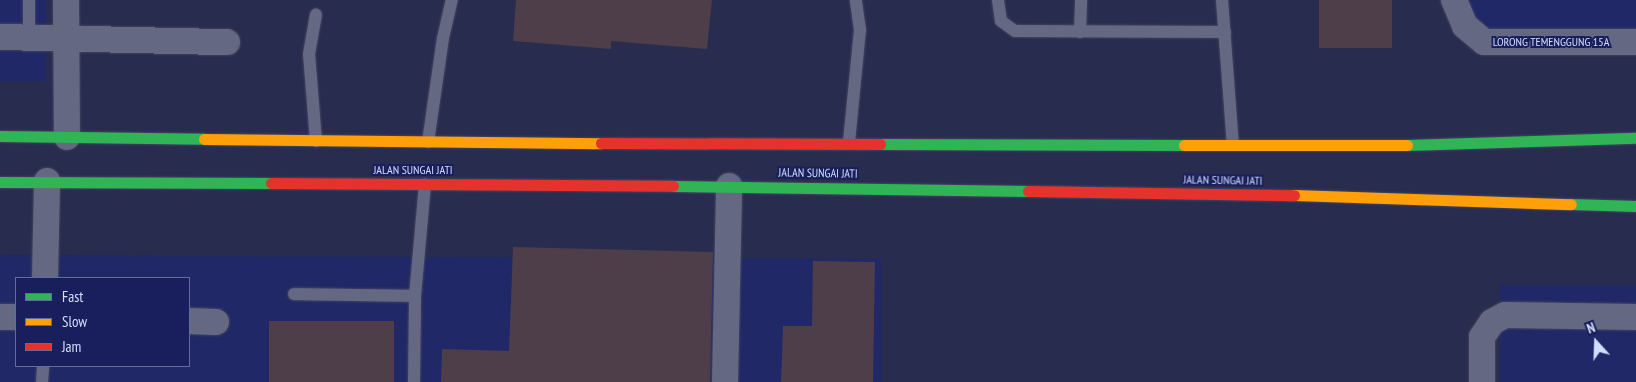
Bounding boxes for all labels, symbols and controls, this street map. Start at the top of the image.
street label: LORONG TEMENGGUNG 15A [1493,35,1609,49]
street label: JALAN SUNGAI JATI [373,163,453,177]
street label: JALAN SUNGAI JATI [778,165,858,181]
street label: JALAN SUNGAI JATI [1183,172,1263,188]
legend [15,277,190,367]
text: Fast [62,287,83,306]
text: Slow [62,312,87,331]
north arrow [1571,317,1621,367]
text: N [1584,318,1598,338]
text: Jam [62,337,81,356]

